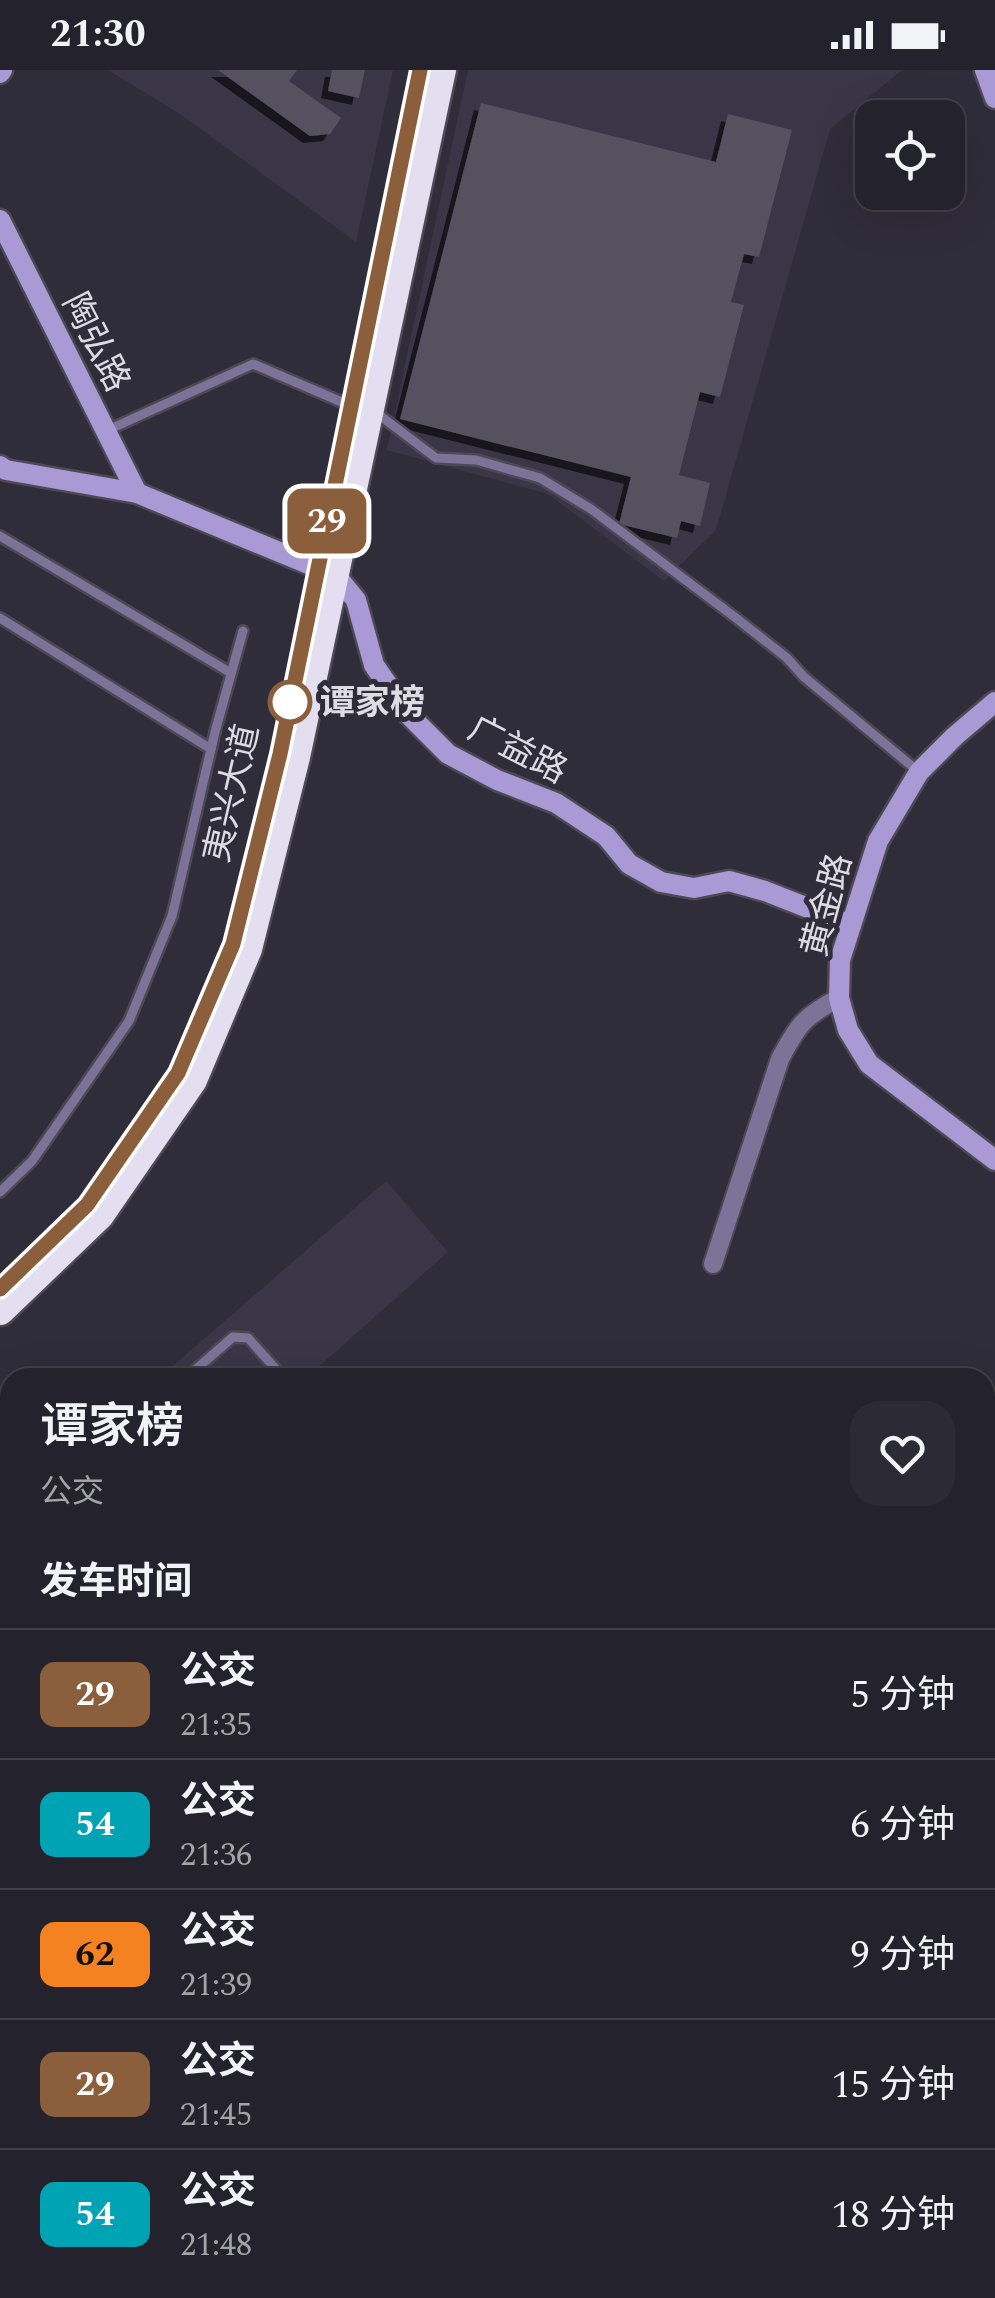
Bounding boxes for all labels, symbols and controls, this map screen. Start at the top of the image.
text: 21:30 [50,6,145,64]
map controls [855,100,965,210]
button: locate [855,100,965,210]
street label: 陶弘路 [48,284,143,401]
line badge: 29 [282,488,372,554]
text: 29 [307,495,347,548]
place label: 谭家榜 [320,677,425,730]
marker: 谭家榜 [269,681,311,723]
street label: 广益路 [459,703,576,798]
street label: 夷兴大道 [191,719,274,868]
street label: 黄金路 [788,848,867,963]
text: 谭家榜 [40,1391,184,1464]
button: heart [850,1401,955,1506]
text: 公交 [40,1468,104,1517]
text: 发车时间 [40,1554,192,1612]
text: 公交 [180,1643,256,1701]
text: 5 分钟 [850,1667,955,1725]
text: 29 [75,1668,115,1721]
text: 21:35 [180,1701,252,1750]
text: 公交 [180,1773,256,1831]
text: 6 分钟 [850,1797,955,1855]
text: 54 [75,1798,115,1851]
text: 21:36 [180,1831,252,1880]
text: 公交 [180,1903,256,1961]
text: 9 分钟 [850,1927,955,1985]
text: 62 [75,1928,115,1981]
text: 21:39 [180,1961,252,2010]
text: 公交 [180,2033,256,2091]
text: 15 分钟 [831,2057,955,2115]
text: 29 [75,2058,115,2111]
text: 21:45 [180,2091,252,2140]
text: 公交 [180,2163,256,2221]
text: 18 分钟 [831,2187,955,2245]
text: 54 [75,2188,115,2241]
text: 21:48 [180,2221,252,2270]

